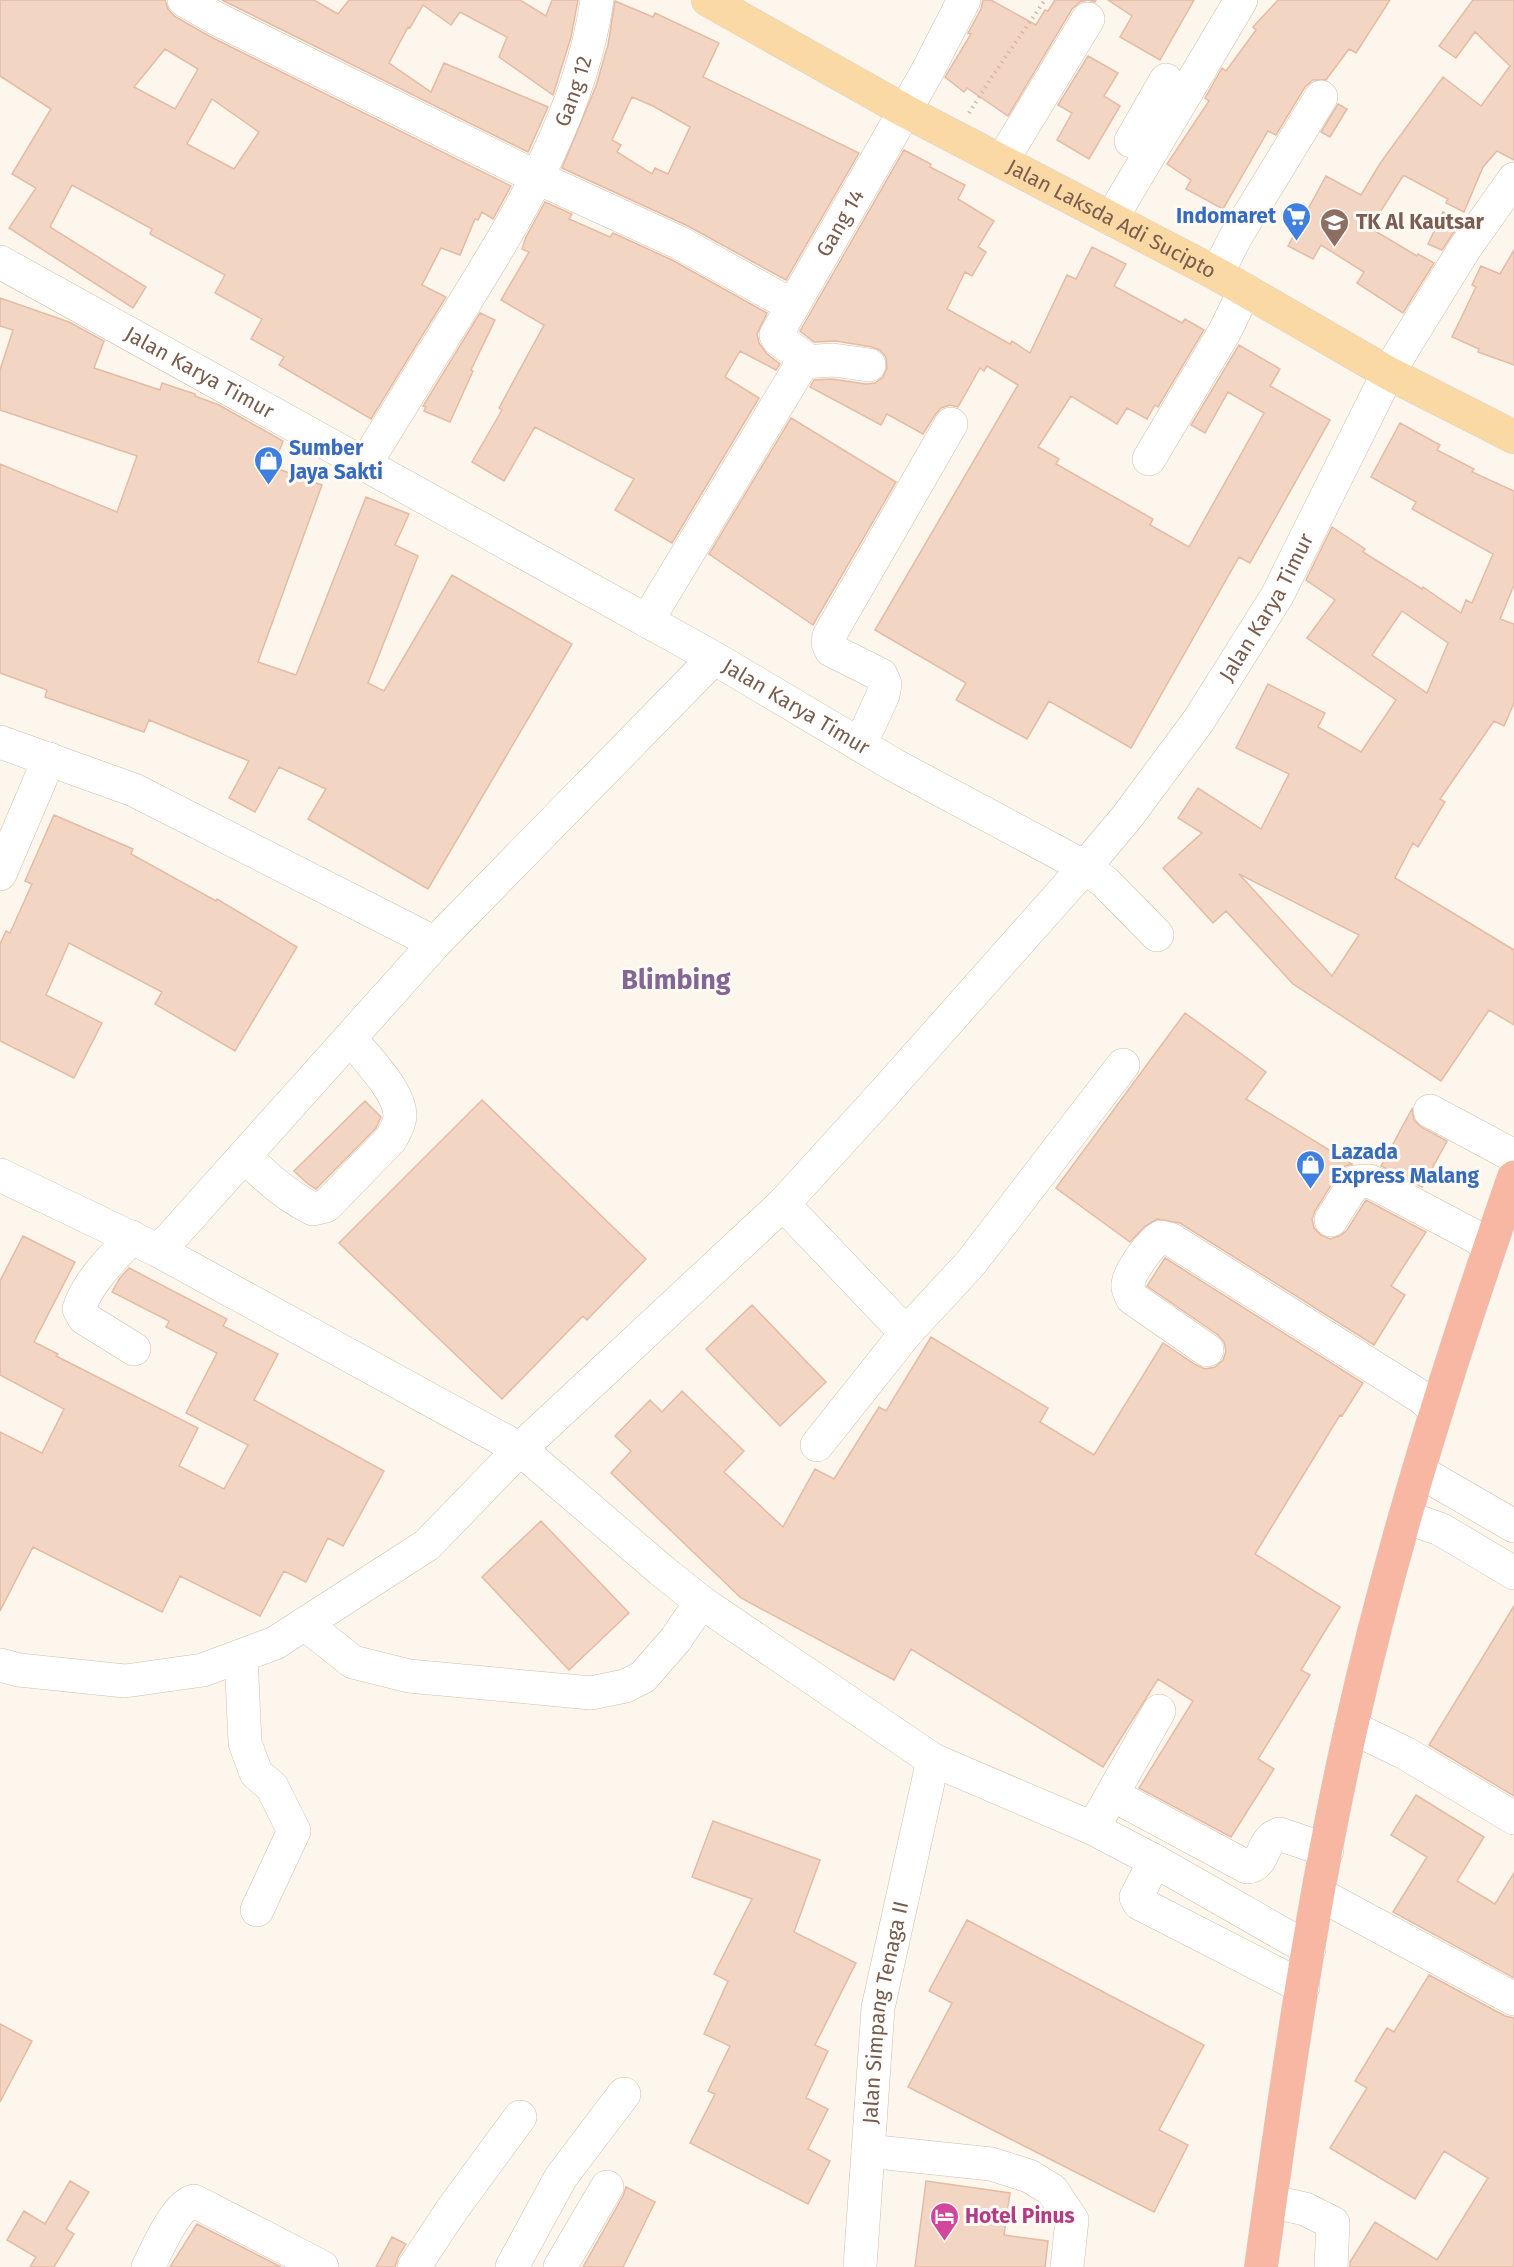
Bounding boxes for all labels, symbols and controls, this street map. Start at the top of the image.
street label: Gang 12 [549,53,598,130]
street label: Jalan Laksda Adi Sucipto [1002,153,1220,284]
street label: Gang 14 [811,184,870,261]
supermarket icon: Indomaret [1281,200,1313,242]
place label: Indomaret [1176,203,1277,229]
school or university icon: TK Al Kautsar [1319,206,1351,248]
place label: TK Al Kautsar [1356,209,1484,235]
street label: Jalan Karya Timur [120,321,279,424]
place label: Sumber Jaya Sakti [288,435,383,485]
shop icon: Sumber Jaya Sakti [252,444,284,486]
street label: Jalan Karya Timur [1214,529,1319,686]
street label: Jalan Karya Timur [718,653,875,761]
district label: Blimbing [621,964,731,996]
place label: Lazada Express Malang [1331,1139,1479,1189]
shop icon: Lazada Express Malang [1294,1148,1326,1190]
street label: Jalan Simpang Tenaga II [857,1899,914,2125]
hotel icon: Hotel Pinus [928,2200,960,2242]
place label: Hotel Pinus [965,2203,1075,2229]

